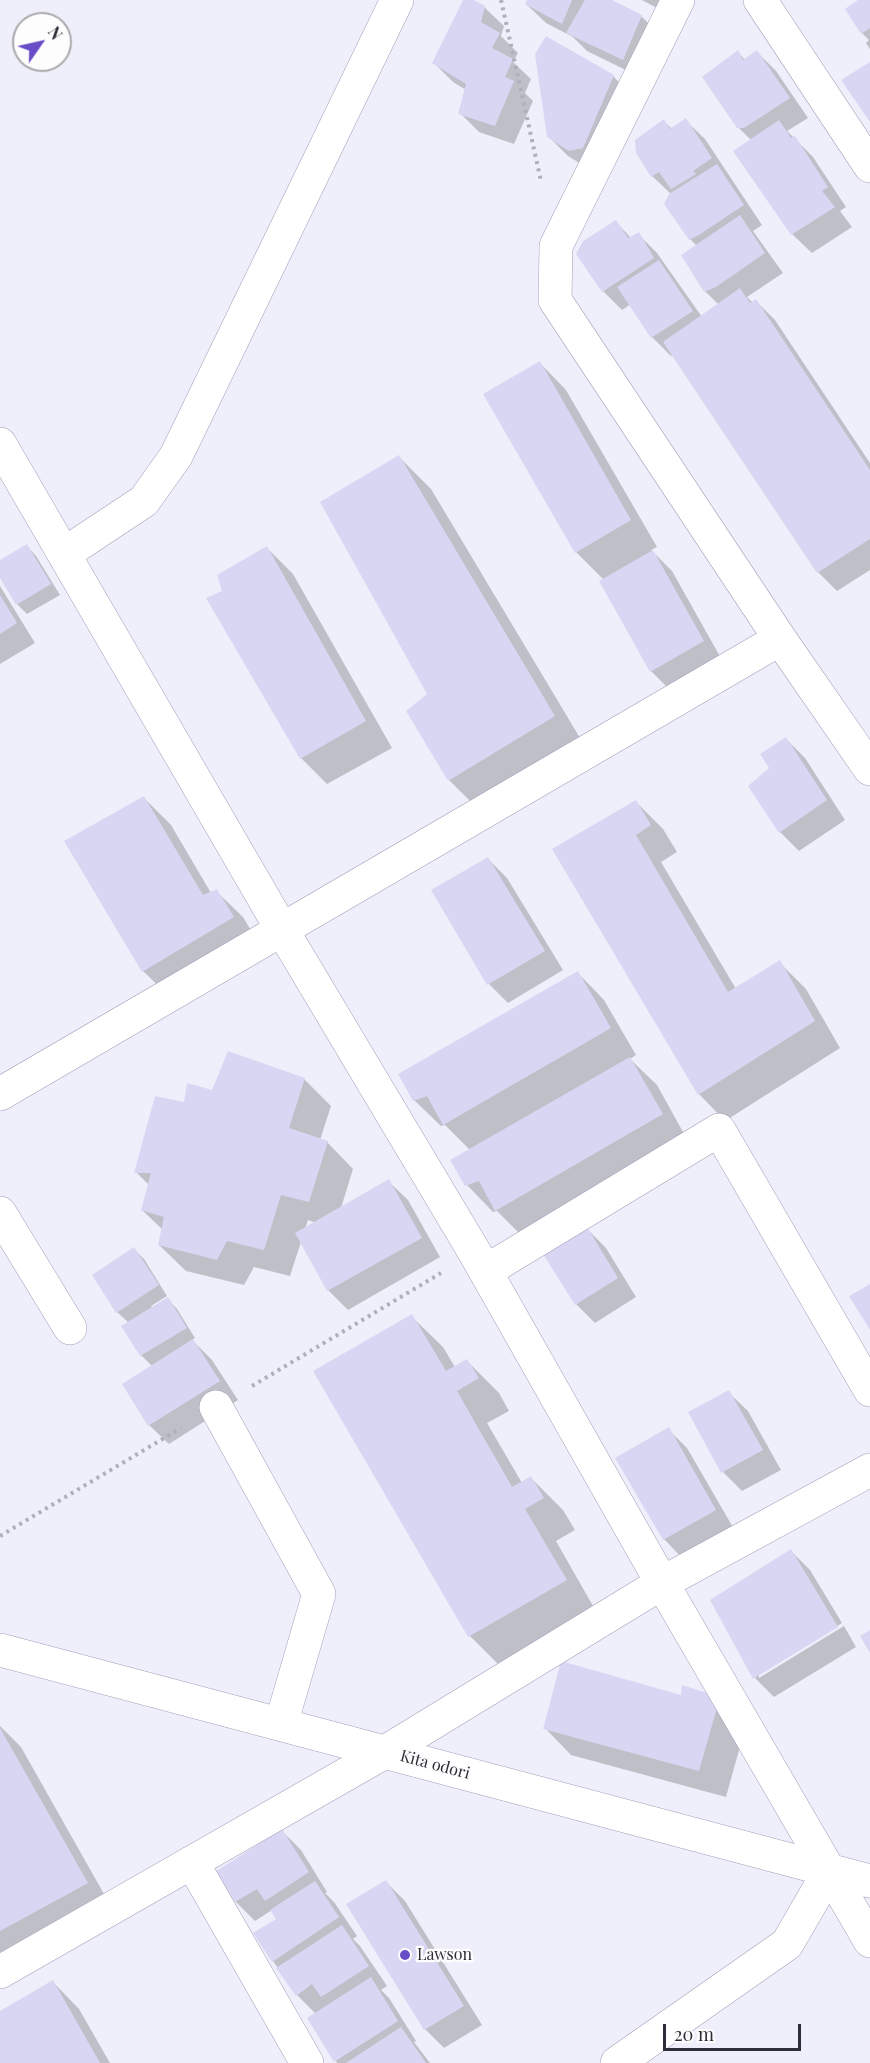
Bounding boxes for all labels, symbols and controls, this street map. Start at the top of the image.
north arrow [12,12,72,72]
text: N [44,22,68,43]
street label: Kita odori [398,1746,472,1784]
place label: Lawson [417,1945,472,1965]
marker: Lawson [398,1948,412,1962]
scale bar [666,2012,804,2050]
text: 20 m [674,2022,714,2046]

